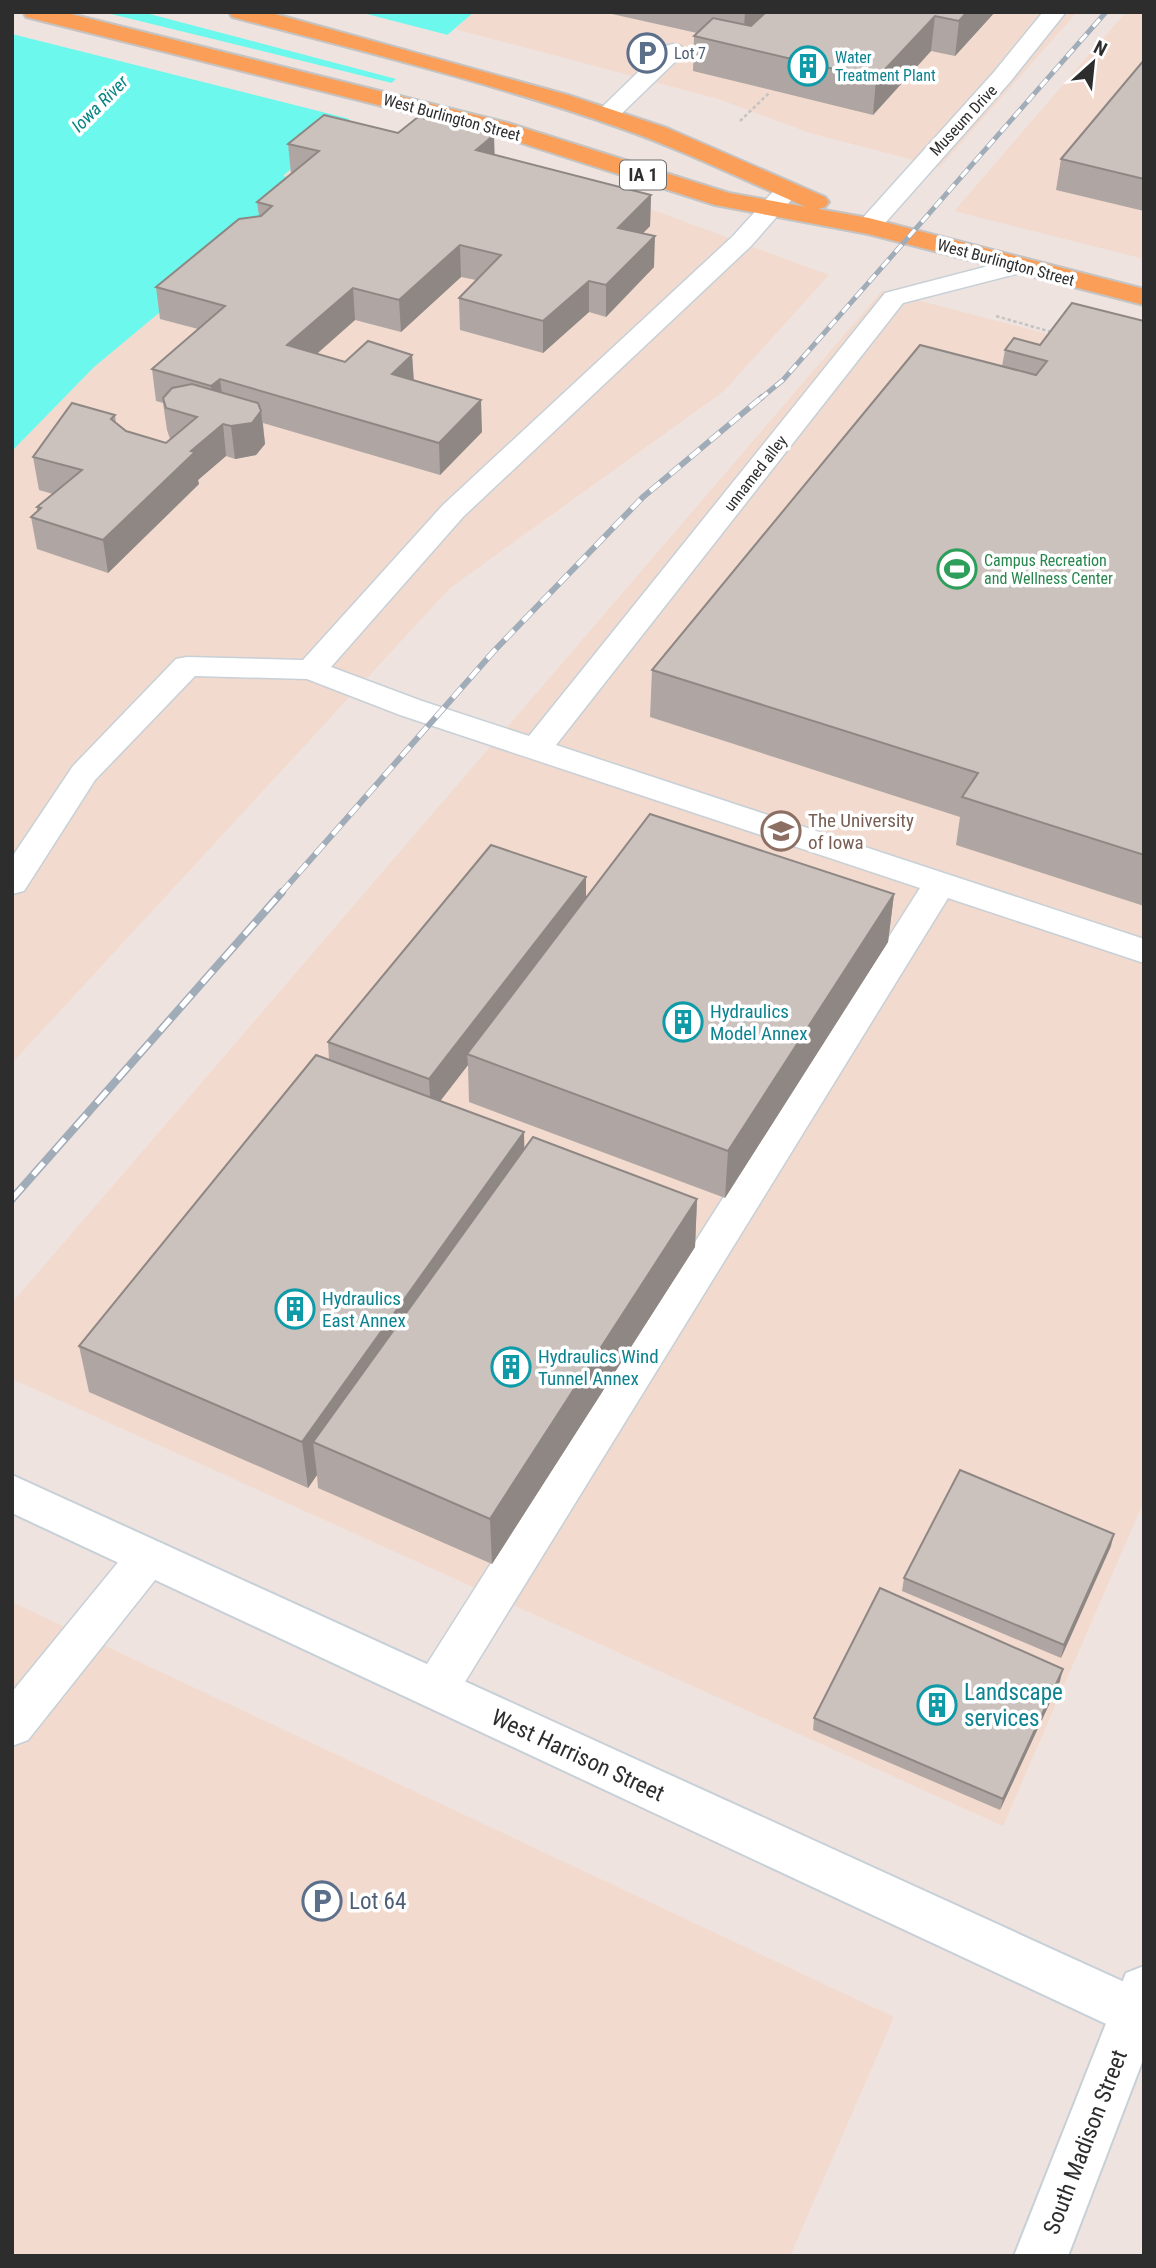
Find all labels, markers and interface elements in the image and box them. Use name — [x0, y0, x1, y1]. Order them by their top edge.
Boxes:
north arrow — [1058, 28, 1128, 98]
parking icon: Lot 7 — [626, 32, 668, 74]
text: N — [1090, 35, 1111, 61]
place label: Lot 7 — [674, 44, 706, 63]
building icon: Water Treatment Plant — [787, 45, 829, 87]
place label: Water Treatment Plant — [835, 48, 936, 85]
water label: Iowa River — [67, 71, 133, 136]
street label: Museum Drive — [926, 81, 1001, 160]
street label: West Burlington Street — [381, 90, 523, 145]
road number: IA 1 — [620, 160, 666, 190]
street label: West Burlington Street — [935, 235, 1077, 290]
street label: unnamed alley — [720, 431, 791, 515]
sports icon: Campus Recreation and Wellness Center — [936, 548, 978, 590]
place label: Campus Recreation and Wellness Center — [984, 551, 1113, 588]
place label: The University of Iowa — [808, 809, 914, 854]
school or university icon: The University of Iowa — [760, 810, 802, 852]
place label: Hydraulics Model Annex — [710, 1000, 808, 1045]
building icon: Hydraulics Model Annex — [662, 1001, 704, 1043]
place label: Hydraulics East Annex — [322, 1287, 406, 1332]
building icon: Hydraulics East Annex — [274, 1288, 316, 1330]
place label: Hydraulics Wind Tunnel Annex — [538, 1345, 659, 1390]
building icon: Hydraulics Wind Tunnel Annex — [490, 1346, 532, 1388]
place label: Landscape services — [964, 1679, 1063, 1732]
building icon: Landscape services — [916, 1684, 958, 1726]
street label: West Harrison Street — [487, 1704, 668, 1807]
parking icon: Lot 64 — [301, 1880, 343, 1922]
place label: Lot 64 — [349, 1888, 406, 1915]
street label: South Madison Street — [1038, 2046, 1133, 2238]

